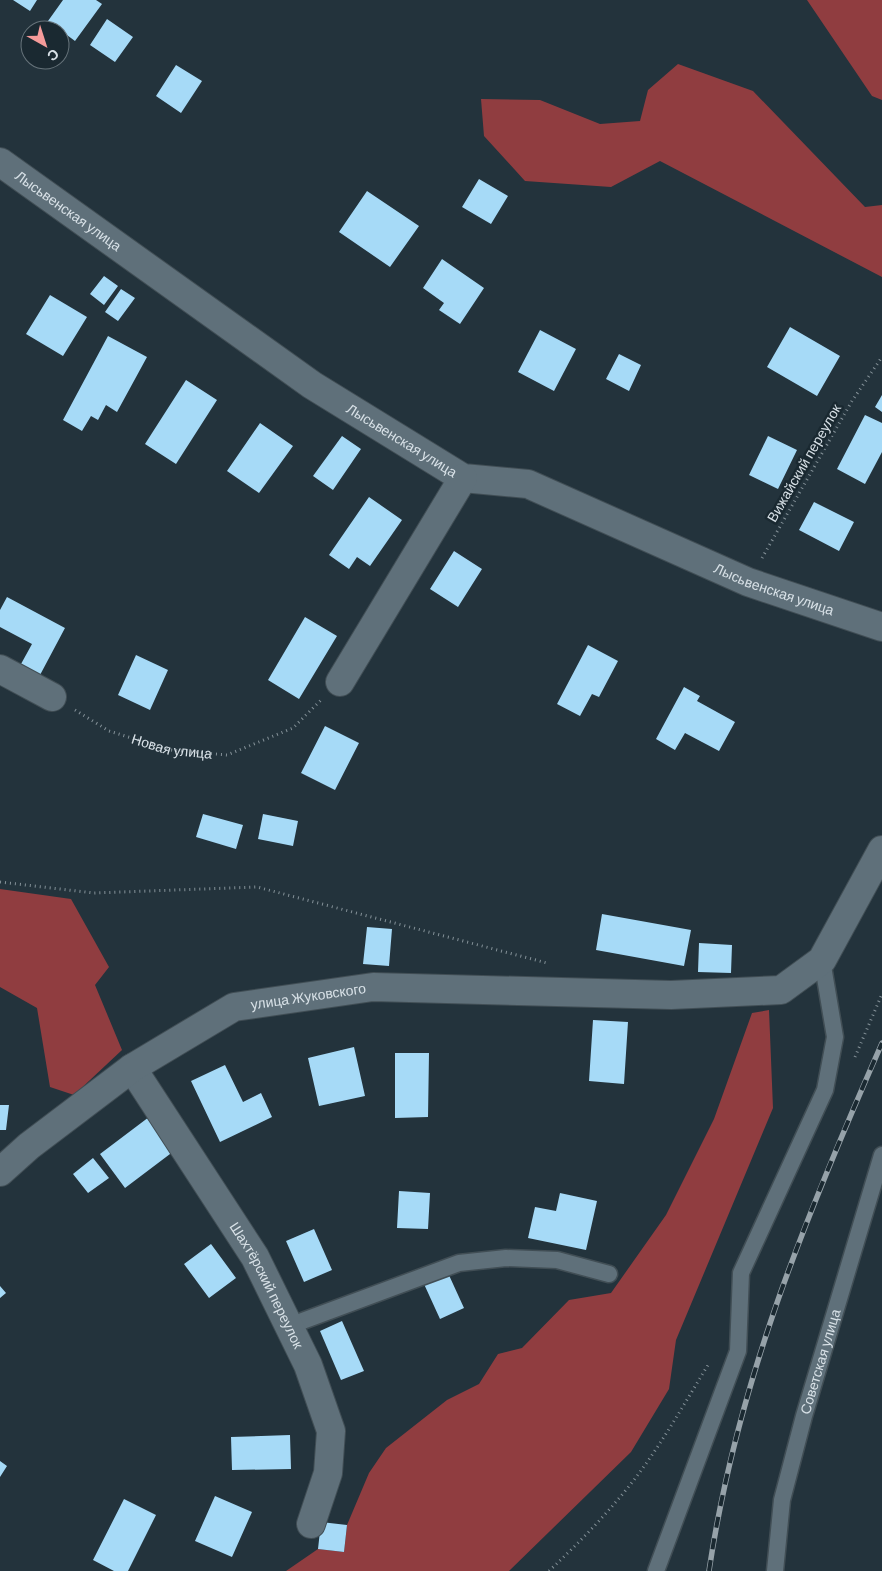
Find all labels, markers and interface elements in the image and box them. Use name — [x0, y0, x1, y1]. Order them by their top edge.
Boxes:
north arrow — [20, 20, 70, 70]
text: С — [44, 46, 63, 65]
street label: Лысьвенская улица — [12, 167, 125, 254]
street label: Лысьвенская улица — [344, 399, 461, 480]
street label: Вижайский переулок — [763, 400, 845, 525]
street label: Лысьвенская улица — [712, 559, 837, 618]
street label: Новая улица — [130, 730, 213, 762]
street label: улица Жуковского — [249, 979, 367, 1013]
street label: Шахтёрский переулок — [227, 1219, 308, 1352]
street label: Советская улица — [796, 1307, 844, 1416]

